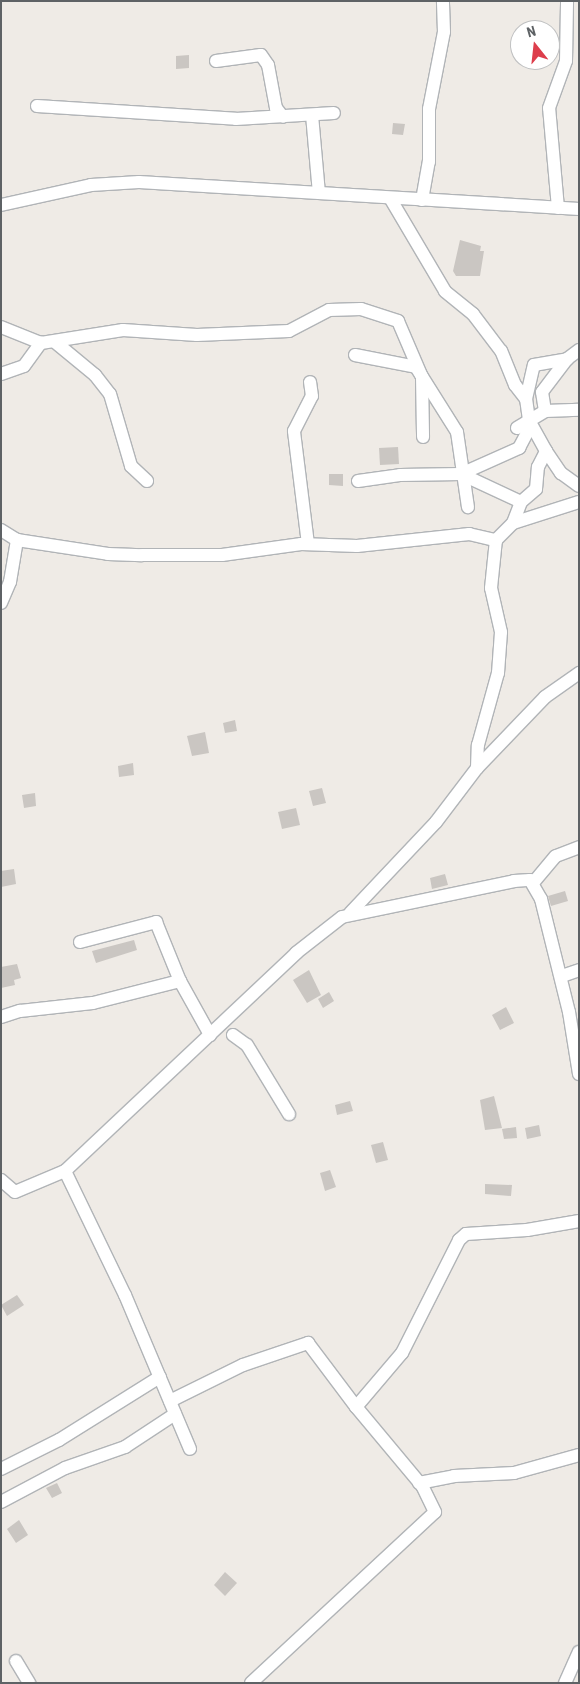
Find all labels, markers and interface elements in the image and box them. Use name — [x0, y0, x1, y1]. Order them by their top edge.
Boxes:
north arrow — [510, 20, 560, 70]
text: N — [525, 23, 537, 40]

